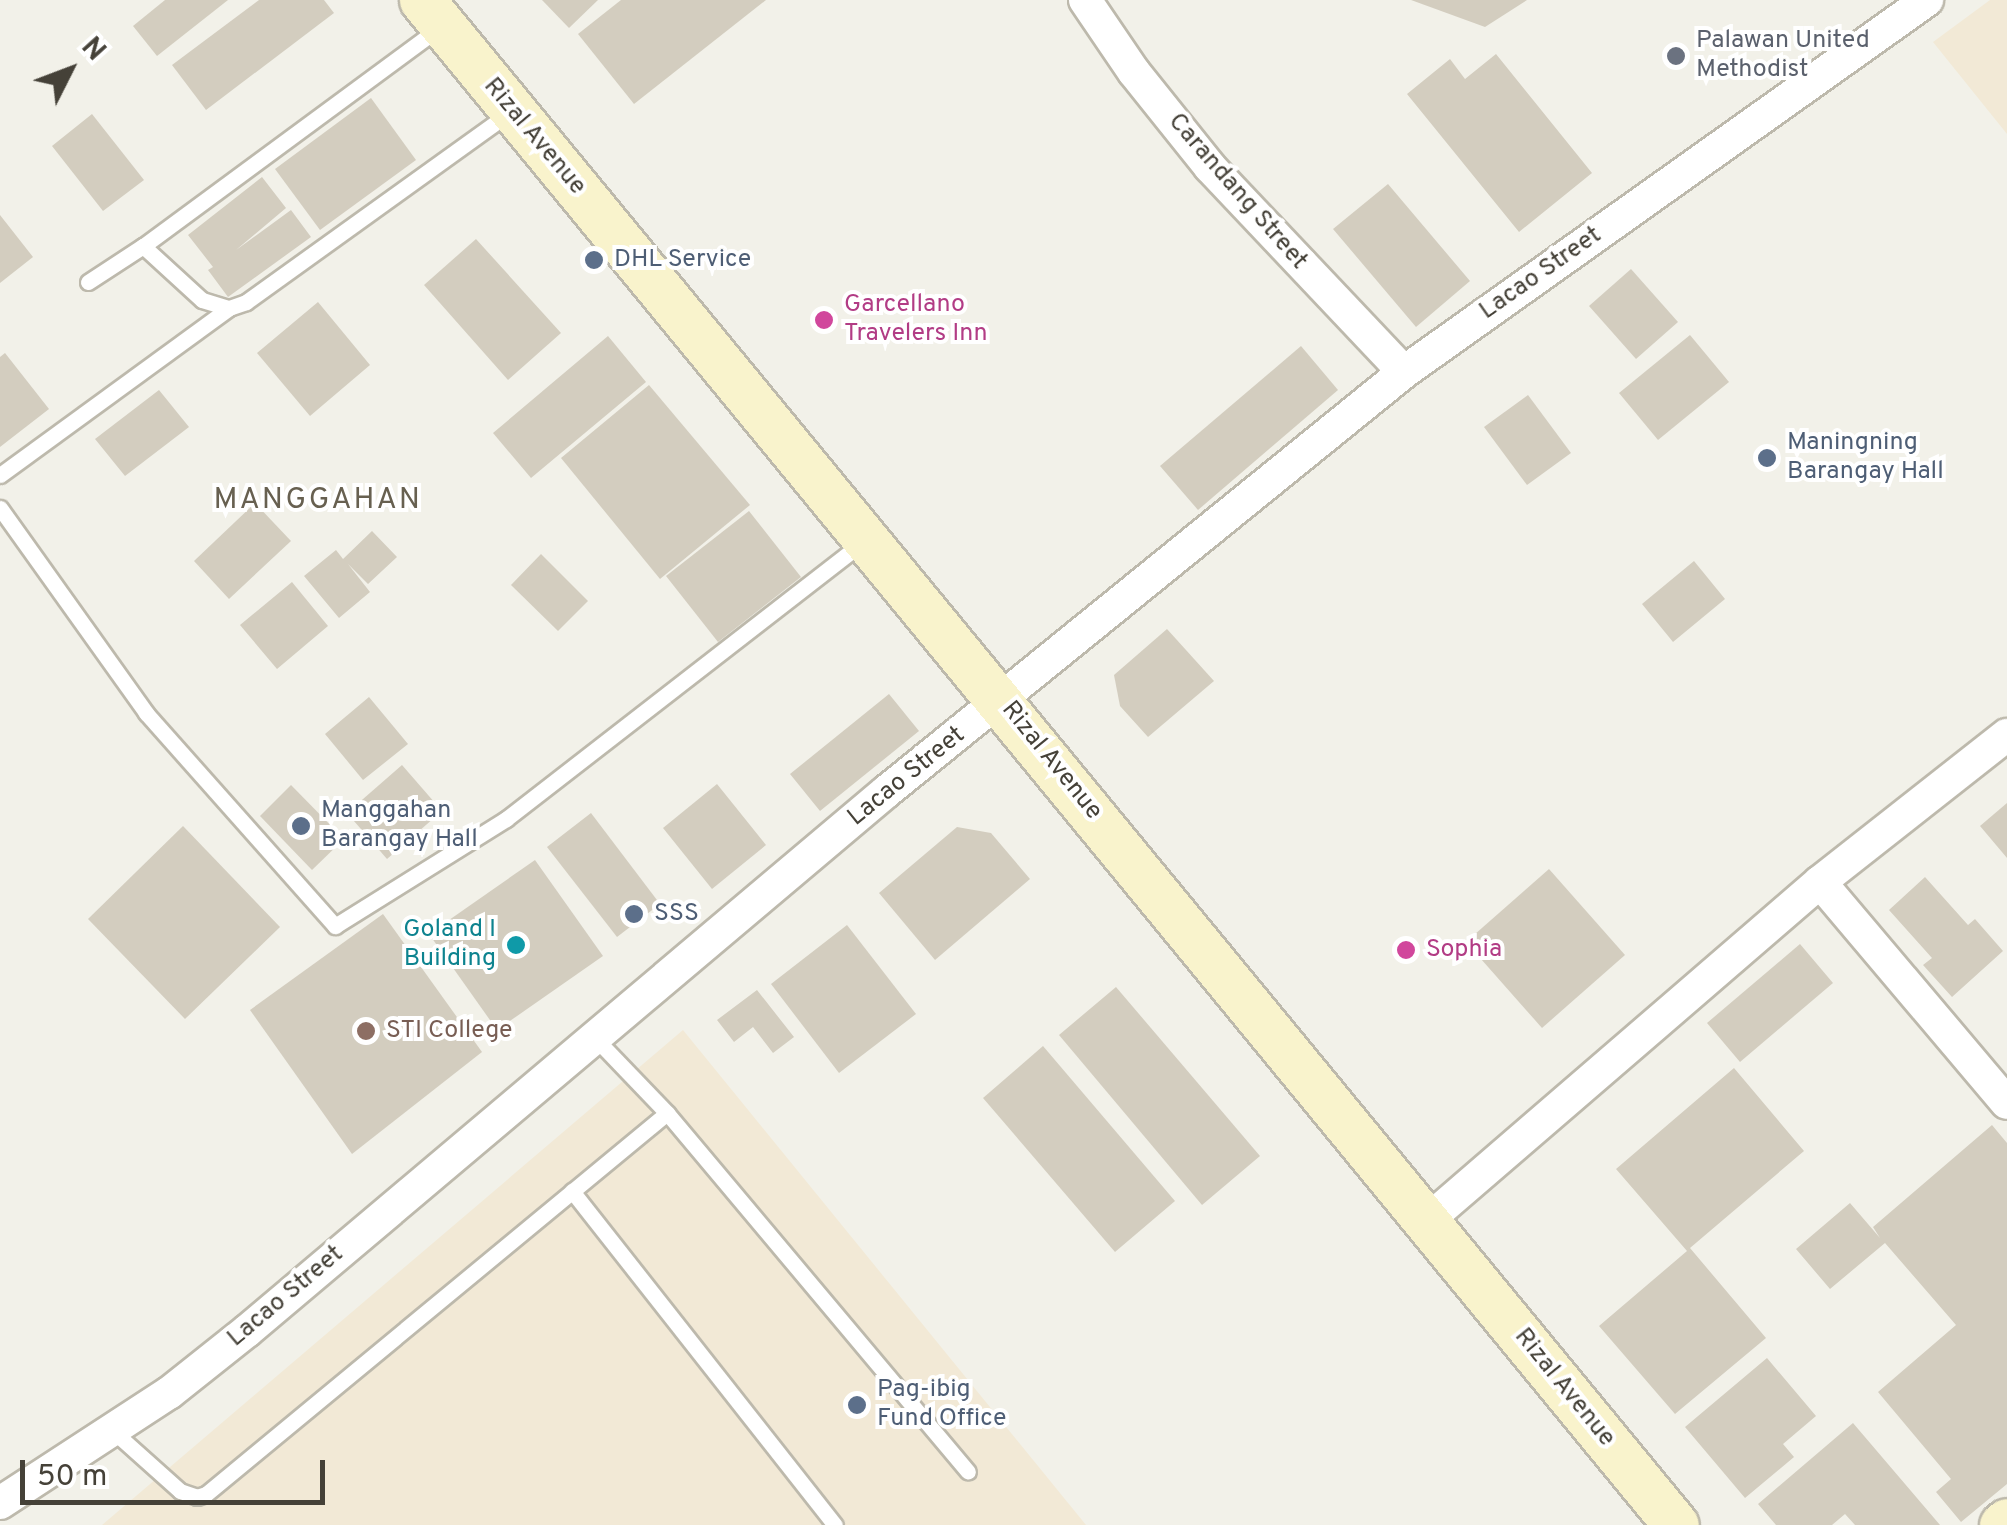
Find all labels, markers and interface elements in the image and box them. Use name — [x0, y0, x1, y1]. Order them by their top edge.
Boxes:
north arrow — [20, 20, 120, 120]
place label: Palawan United Methodist — [1696, 27, 1870, 86]
text: N — [72, 30, 112, 69]
marker: Palawan United Methodist — [1665, 45, 1687, 67]
street label: Rizal Avenue — [476, 72, 592, 202]
street label: Carandang Street — [1161, 108, 1313, 276]
street label: Lacao Street — [1474, 221, 1608, 327]
place label: DHL Service — [614, 245, 752, 275]
marker: DHL Service — [583, 249, 605, 271]
place label: Garcellano Travelers Inn — [844, 291, 988, 350]
marker: Garcellano Travelers Inn — [813, 309, 835, 331]
place label: Maningning Barangay Hall — [1787, 429, 1944, 488]
marker: Maningning Barangay Hall — [1756, 447, 1778, 469]
district label: MANGGAHAN — [214, 483, 422, 519]
street label: Rizal Avenue — [994, 695, 1108, 827]
street label: Lacao Street — [842, 721, 972, 833]
place label: Manggahan Barangay Hall — [321, 797, 478, 856]
marker: Manggahan Barangay Hall — [290, 815, 312, 837]
place label: SSS — [654, 899, 699, 929]
marker: SSS — [623, 903, 645, 925]
place label: Goland I Building — [403, 916, 496, 975]
marker: Goland I Building — [505, 934, 527, 956]
place label: Sophia — [1426, 935, 1502, 965]
marker: Sophia — [1395, 939, 1417, 961]
place label: STI College — [386, 1016, 513, 1046]
marker: STI College — [355, 1020, 377, 1042]
street label: Lacao Street — [222, 1240, 350, 1354]
street label: Rizal Avenue — [1507, 1322, 1621, 1454]
place label: Pag-ibig Fund Office — [877, 1376, 1006, 1435]
marker: Pag-ibig Fund Office — [846, 1394, 868, 1416]
scale bar — [25, 1440, 330, 1502]
text: 50 m — [37, 1459, 107, 1496]

